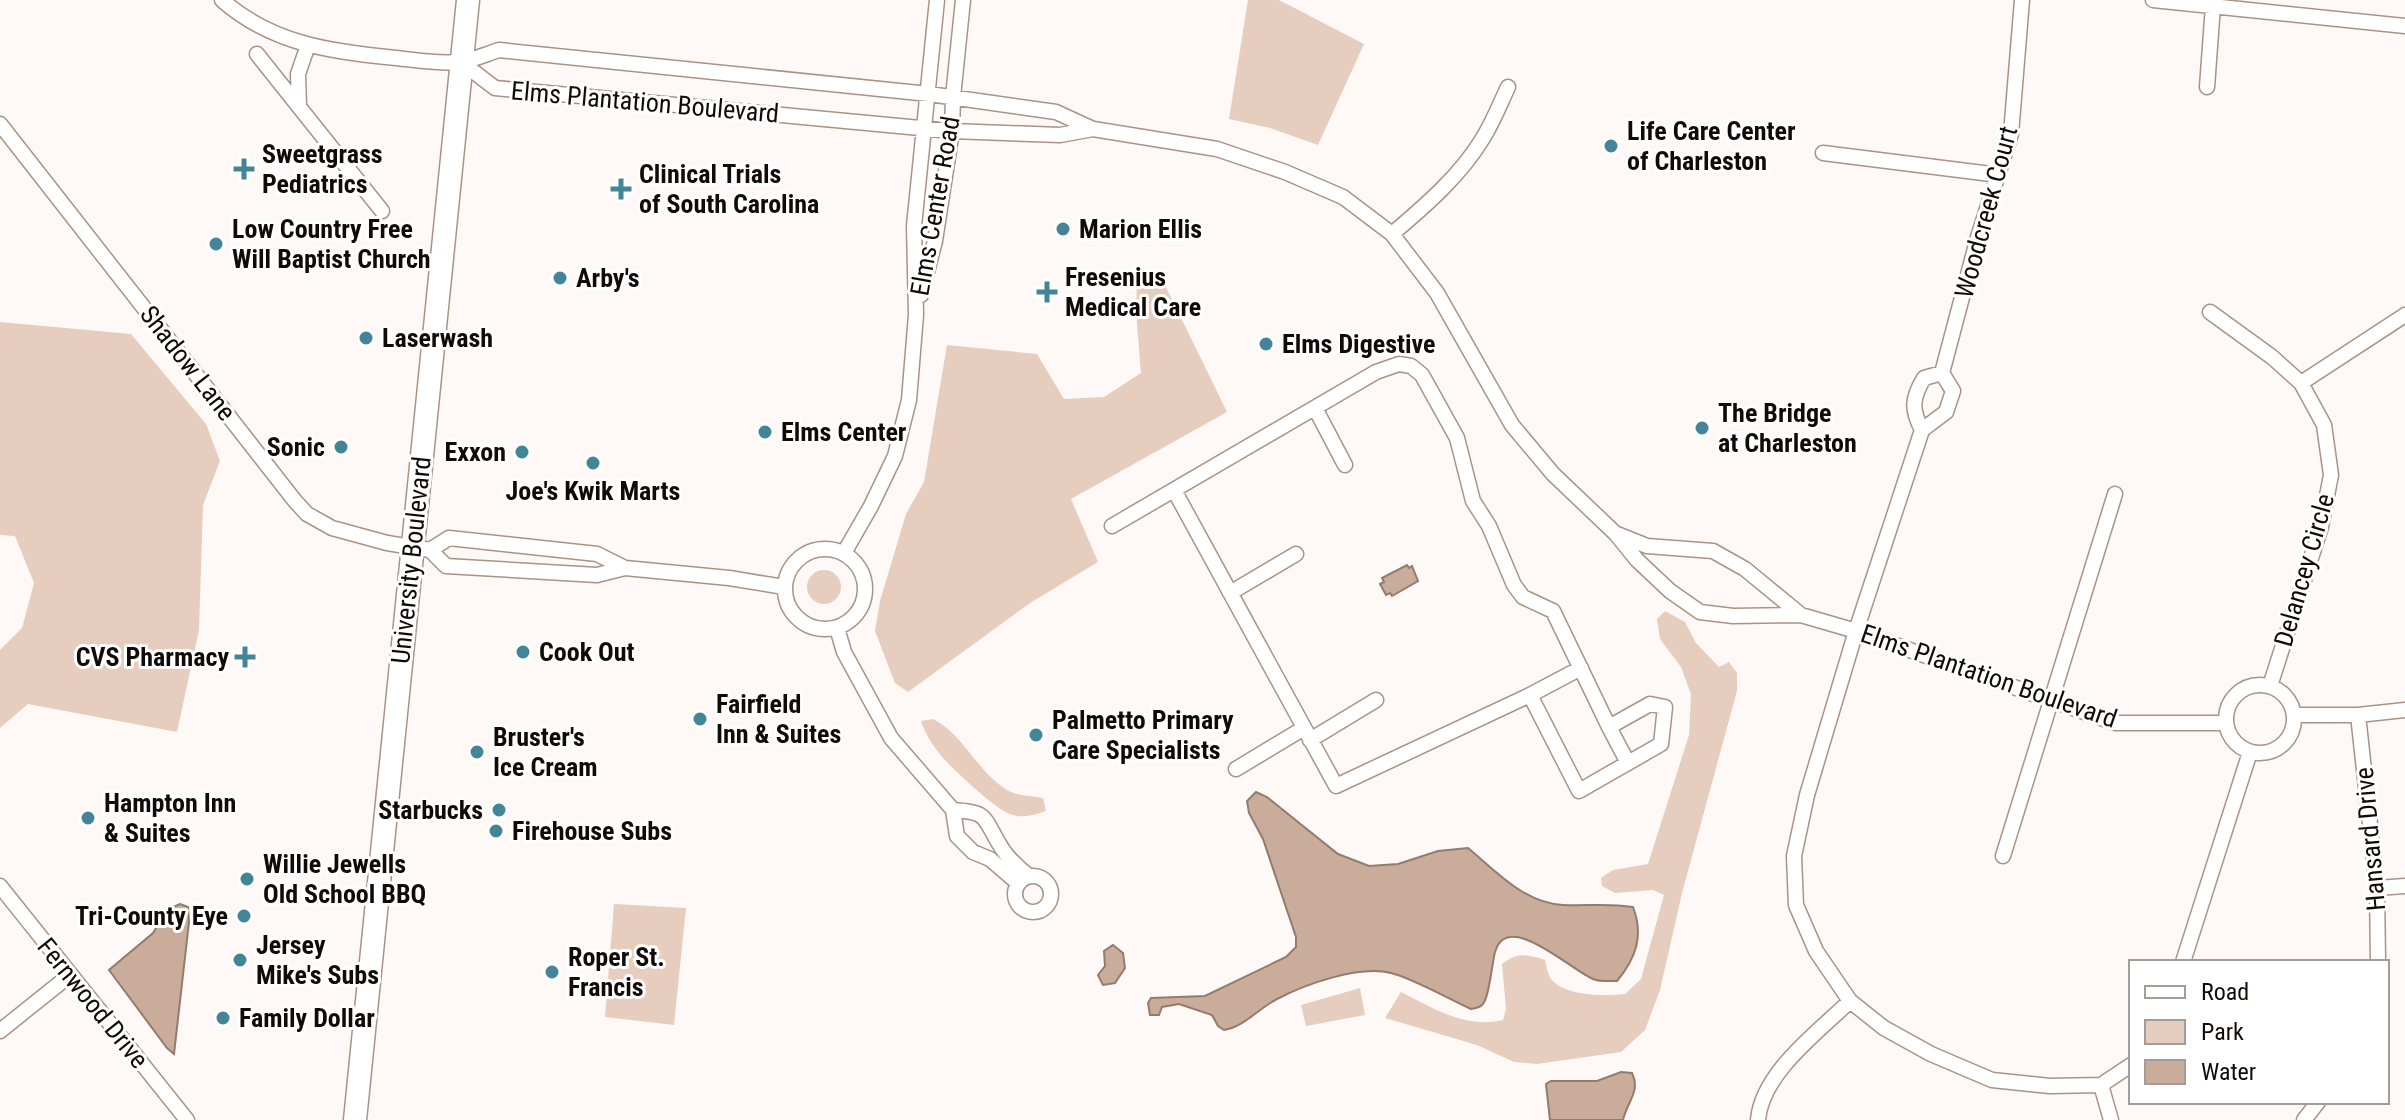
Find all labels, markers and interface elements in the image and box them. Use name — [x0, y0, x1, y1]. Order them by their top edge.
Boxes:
street label: Elms Plantation Boulevard — [510, 75, 780, 129]
street label: Elms Center Road — [904, 114, 966, 298]
place label: Life Care Center of Charleston — [1627, 116, 1796, 176]
street label: Woodcreek Court — [1949, 123, 2023, 301]
marker: Life Care Center of Charleston — [1602, 137, 1620, 155]
place label: Sweetgrass Pediatrics — [262, 139, 383, 199]
marker: Sweetgrass Pediatrics — [233, 158, 255, 180]
place label: Clinical Trials of South Carolina — [639, 159, 819, 219]
marker: Clinical Trials of South Carolina — [610, 178, 632, 200]
place label: Low Country Free Will Baptist Church — [232, 214, 431, 274]
place label: Marion Ellis — [1079, 214, 1202, 244]
marker: Marion Ellis — [1054, 220, 1072, 238]
marker: Low Country Free Will Baptist Church — [207, 235, 225, 253]
place label: Fresenius Medical Care — [1065, 262, 1201, 322]
place label: Arby's — [576, 263, 639, 293]
marker: Arby's — [551, 269, 569, 287]
marker: Fresenius Medical Care — [1036, 281, 1058, 303]
street label: Shadow Lane — [134, 300, 242, 426]
place label: Laserwash — [382, 323, 493, 353]
marker: Laserwash — [357, 329, 375, 347]
place label: Elms Digestive — [1282, 329, 1435, 359]
marker: Elms Digestive — [1257, 335, 1275, 353]
place label: The Bridge at Charleston — [1718, 398, 1857, 458]
place label: Elms Center — [781, 417, 907, 447]
marker: The Bridge at Charleston — [1693, 419, 1711, 437]
marker: Elms Center — [756, 423, 774, 441]
place label: Sonic — [267, 432, 325, 462]
place label: Exxon — [444, 437, 506, 467]
marker: Sonic — [332, 438, 350, 456]
marker: Exxon — [513, 443, 531, 461]
marker: Joe's Kwik Marts — [584, 454, 602, 472]
street label: University Boulevard — [385, 455, 437, 665]
place label: Joe's Kwik Marts — [506, 476, 680, 506]
street label: Delancey Circle — [2268, 490, 2340, 650]
street label: Elms Plantation Boulevard — [1857, 618, 2121, 734]
place label: Cook Out — [539, 637, 635, 667]
place label: CVS Pharmacy — [76, 642, 229, 672]
marker: Cook Out — [514, 643, 532, 661]
marker: CVS Pharmacy — [236, 648, 254, 666]
place label: Fairfield Inn & Suites — [716, 689, 841, 749]
place label: Palmetto Primary Care Specialists — [1052, 705, 1234, 765]
marker: Fairfield Inn & Suites — [691, 710, 709, 728]
place label: Bruster's Ice Cream — [493, 722, 598, 782]
marker: Palmetto Primary Care Specialists — [1027, 726, 1045, 744]
marker: Bruster's Ice Cream — [468, 743, 486, 761]
street label: Hansard Drive — [2349, 766, 2391, 912]
place label: Hampton Inn & Suites — [104, 788, 236, 848]
place label: Starbucks — [378, 795, 483, 825]
marker: Starbucks — [490, 801, 508, 819]
marker: Hampton Inn & Suites — [79, 809, 97, 827]
place label: Firehouse Subs — [512, 816, 672, 846]
marker: Firehouse Subs — [487, 822, 505, 840]
place label: Willie Jewells Old School BBQ — [263, 849, 426, 909]
marker: Willie Jewells Old School BBQ — [238, 870, 256, 888]
place label: Tri-County Eye — [75, 901, 228, 931]
marker: Tri-County Eye — [235, 907, 253, 925]
place label: Jersey Mike's Subs — [256, 930, 379, 990]
street label: Fernwood Drive — [31, 932, 155, 1074]
place label: Roper St. Francis — [568, 942, 665, 1002]
marker: Jersey Mike's Subs — [231, 951, 249, 969]
legend — [2129, 960, 2389, 1104]
marker: Roper St. Francis — [543, 963, 561, 981]
text: Road — [2201, 978, 2249, 1006]
place label: Family Dollar — [239, 1003, 375, 1033]
marker: Family Dollar — [214, 1009, 232, 1027]
text: Park — [2201, 1018, 2244, 1046]
text: Water — [2201, 1058, 2256, 1086]

